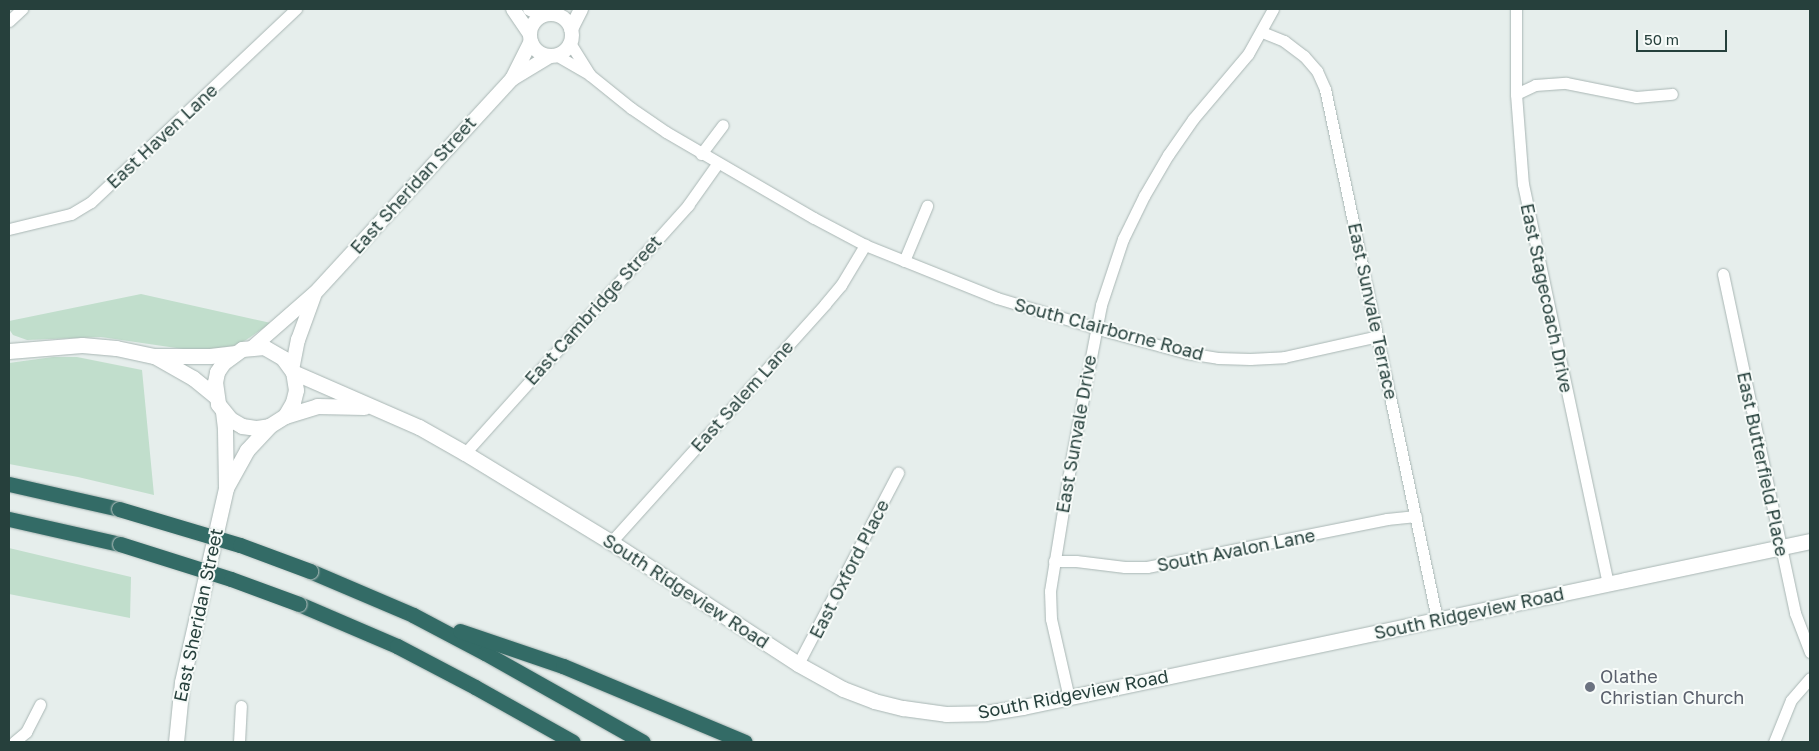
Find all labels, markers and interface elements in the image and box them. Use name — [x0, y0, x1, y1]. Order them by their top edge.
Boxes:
scale bar — [1639, 20, 1730, 52]
text: 50 m — [1644, 30, 1679, 48]
street label: East Haven Lane — [102, 79, 222, 193]
street label: East Sheridan Street — [346, 112, 480, 258]
street label: East Stagecoach Drive — [1516, 201, 1578, 395]
street label: East Sunvale Terrace — [1344, 221, 1402, 401]
street label: East Cambridge Street — [520, 231, 666, 389]
street label: South Clairborne Road — [1012, 293, 1206, 365]
street label: East Salem Lane — [686, 336, 798, 456]
street label: East Sunvale Drive — [1051, 353, 1101, 515]
street label: East Butterfield Place — [1733, 370, 1793, 558]
street label: East Oxford Place — [805, 496, 893, 642]
street label: South Avalon Lane — [1155, 524, 1317, 576]
street label: East Sheridan Street — [169, 526, 227, 704]
street label: South Ridgeview Road — [599, 529, 773, 653]
street label: South Ridgeview Road — [1372, 582, 1566, 644]
street label: South Ridgeview Road — [976, 665, 1170, 723]
place label: Olathe Christian Church — [1600, 666, 1744, 709]
marker: Olathe Christian Church — [1584, 681, 1596, 693]

